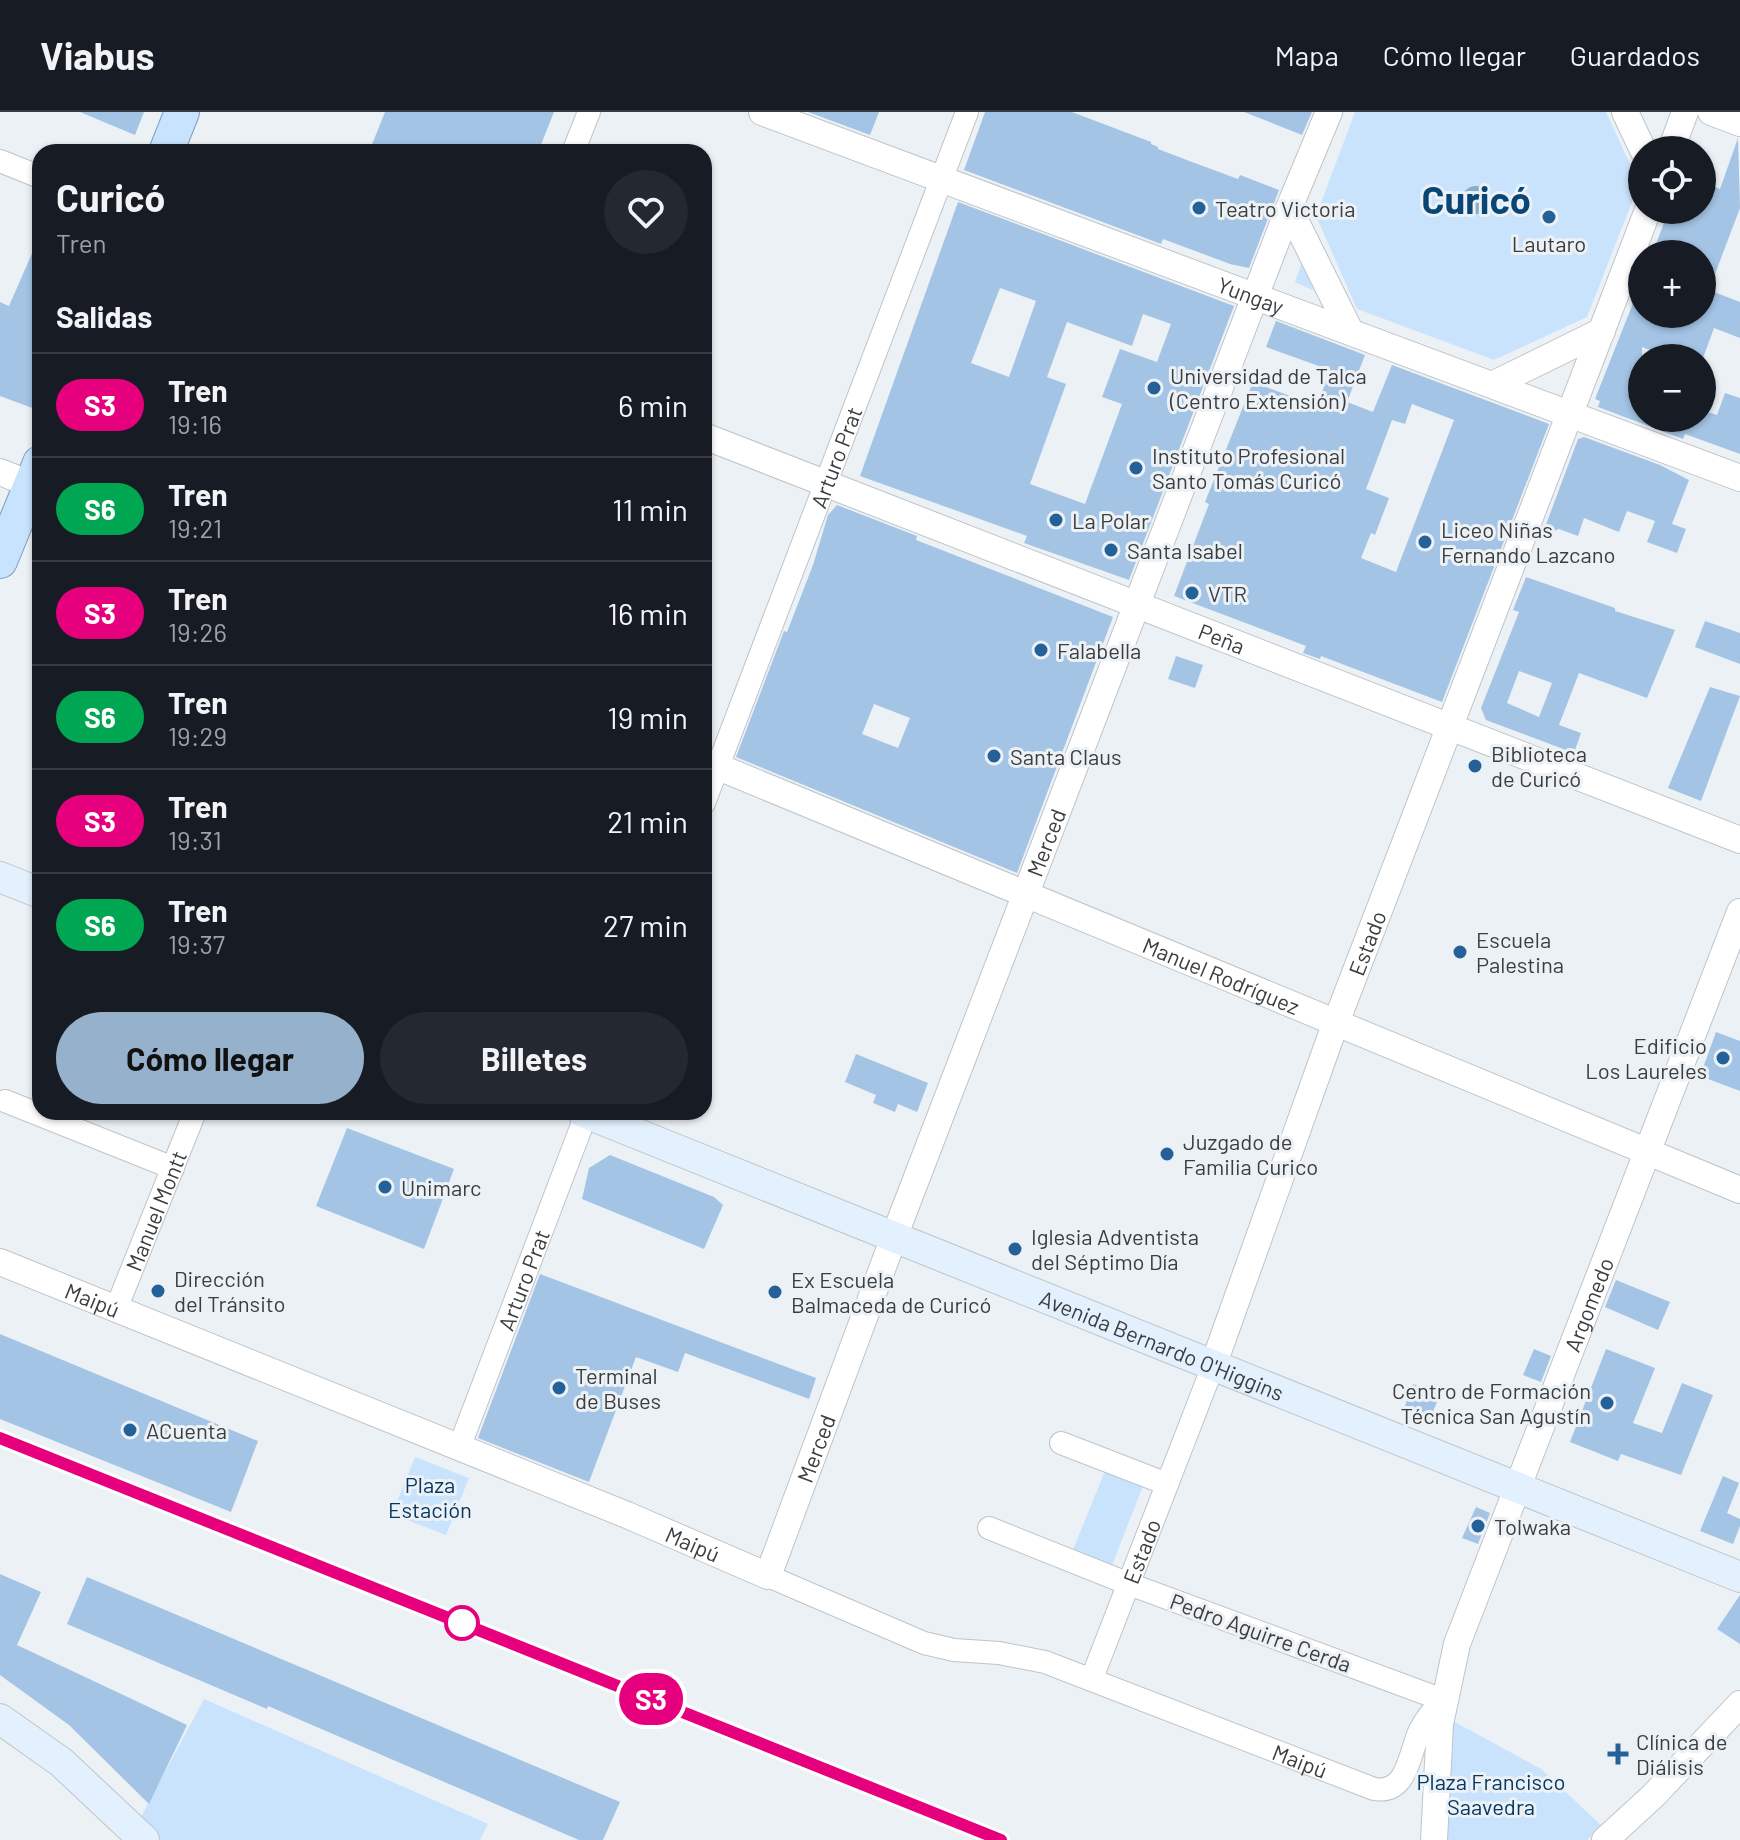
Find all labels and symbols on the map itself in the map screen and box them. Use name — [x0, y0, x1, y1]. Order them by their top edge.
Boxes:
district label: Curicó — [1421, 176, 1531, 222]
place label: Teatro Victoria — [1215, 195, 1356, 221]
marker: Teatro Victoria — [1190, 199, 1208, 217]
marker: Lautaro — [1540, 208, 1558, 226]
place label: Lautaro — [1512, 230, 1586, 256]
street label: Yungay — [1214, 271, 1288, 319]
place label: Universidad de Talca (Centro Extensión) — [1169, 362, 1367, 413]
marker: Universidad de Talca (Centro Extensión) — [1145, 379, 1163, 397]
street label: Arturo Prat — [805, 403, 867, 511]
place label: Instituto Profesional Santo Tomás Curicó — [1152, 442, 1345, 493]
marker: Instituto Profesional Santo Tomás Curicó — [1127, 459, 1145, 477]
place label: La Polar — [1072, 507, 1149, 533]
marker: La Polar — [1047, 511, 1065, 529]
place label: Liceo Niñas Fernando Lazcano — [1441, 516, 1615, 567]
marker: Liceo Niñas Fernando Lazcano — [1416, 533, 1434, 551]
place label: Santa Isabel — [1127, 537, 1243, 563]
marker: Santa Isabel — [1102, 541, 1120, 559]
place label: VTR — [1208, 580, 1247, 606]
marker: VTR — [1183, 584, 1201, 602]
street label: Peña — [1195, 617, 1249, 659]
place label: Falabella — [1057, 637, 1141, 663]
marker: Falabella — [1032, 641, 1050, 659]
place label: Biblioteca de Curicó — [1491, 740, 1587, 791]
place label: Santa Claus — [1010, 743, 1122, 769]
marker: Santa Claus — [985, 747, 1003, 765]
marker: Biblioteca de Curicó — [1466, 757, 1484, 775]
street label: Merced — [1021, 805, 1070, 880]
street label: Estado — [1342, 907, 1391, 979]
place label: Escuela Palestina — [1476, 926, 1564, 977]
street label: Manuel Rodríguez — [1139, 931, 1304, 1019]
marker: Escuela Palestina — [1451, 943, 1469, 961]
place label: Edificio Los Laureles — [1585, 1032, 1707, 1083]
marker: Edificio Los Laureles — [1714, 1049, 1732, 1067]
place label: Juzgado de Familia Curico — [1183, 1128, 1318, 1179]
marker: Juzgado de Familia Curico — [1158, 1145, 1176, 1163]
street label: Manuel Montt — [120, 1147, 191, 1275]
place label: Unimarc — [401, 1174, 482, 1200]
marker: Unimarc — [376, 1178, 394, 1196]
place label: Iglesia Adventista del Séptimo Día — [1031, 1223, 1199, 1274]
street label: Arturo Prat — [492, 1226, 554, 1334]
marker: Iglesia Adventista del Séptimo Día — [1006, 1240, 1024, 1258]
street label: Argomedo — [1558, 1254, 1618, 1355]
place label: Dirección del Tránsito — [174, 1265, 285, 1316]
place label: Ex Escuela Balmaceda de Curicó — [791, 1266, 991, 1317]
street label: Maipú — [62, 1277, 124, 1322]
marker: Dirección del Tránsito — [149, 1282, 167, 1300]
marker: Ex Escuela Balmaceda de Curicó — [766, 1283, 784, 1301]
street label: Avenida Bernardo O'Higgins — [1036, 1284, 1288, 1405]
place label: Terminal de Buses — [575, 1362, 661, 1413]
place label: Centro de Formación Técnica San Agustín — [1392, 1377, 1591, 1428]
marker: Terminal de Buses — [550, 1379, 568, 1397]
marker: Centro de Formación Técnica San Agustín — [1598, 1394, 1616, 1412]
street label: Merced — [791, 1411, 840, 1486]
place label: ACuenta — [146, 1417, 227, 1443]
marker: ACuenta — [121, 1421, 139, 1439]
park label: Plaza Estación — [388, 1471, 472, 1522]
place label: Tolwaka — [1494, 1513, 1571, 1539]
street label: Estado — [1117, 1515, 1165, 1587]
marker: Tolwaka — [1469, 1517, 1487, 1535]
street label: Maipú — [662, 1520, 724, 1567]
street label: Pedro Aguirre Cerda — [1167, 1587, 1355, 1677]
unlabelled marker — [445, 1606, 479, 1640]
line badge: S3 — [615, 1673, 687, 1725]
place label: Clínica de Diálisis — [1636, 1728, 1727, 1779]
street label: Maipú — [1269, 1738, 1331, 1783]
marker: Clínica de Diálisis — [1607, 1743, 1629, 1765]
park label: Plaza Francisco Saavedra — [1417, 1768, 1565, 1819]

